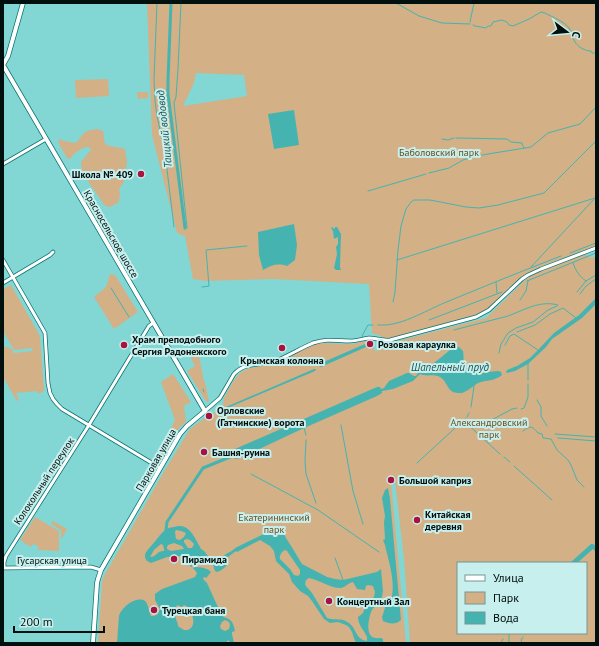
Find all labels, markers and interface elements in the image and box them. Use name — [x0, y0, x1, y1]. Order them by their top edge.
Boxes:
north arrow — [547, 12, 587, 52]
text: С — [569, 30, 584, 40]
water label: Таицкий водовод — [153, 89, 175, 169]
park label: Баболовский парк — [399, 146, 479, 159]
place label: Школа № 409 — [72, 168, 133, 181]
marker: Школа № 409 — [136, 169, 146, 179]
street label: Красносельское шоссе — [81, 188, 141, 280]
place label: Храм преподобного Сергия Радонежского — [132, 333, 227, 358]
place label: Розовая караулка — [378, 338, 456, 351]
marker: Розовая караулка — [365, 339, 375, 349]
marker: Храм преподобного Сергия Радонежского — [119, 340, 129, 350]
marker: Крымская колонна — [277, 343, 287, 353]
place label: Крымская колонна — [240, 354, 324, 367]
water label: Шапельный пруд — [411, 360, 490, 374]
place label: Орловские (Гатчинские) ворота — [217, 404, 305, 429]
marker: Орловские (Гатчинские) ворота — [204, 411, 214, 421]
park label: Александровский парк — [451, 416, 527, 441]
street label: Парковая улица — [133, 426, 179, 493]
street label: Колокольный переулок — [11, 435, 77, 527]
place label: Башня-руина — [212, 446, 270, 459]
marker: Башня-руина — [199, 447, 209, 457]
place label: Большой каприз — [399, 474, 471, 487]
marker: Большой каприз — [386, 475, 396, 485]
place label: Китайская деревня — [424, 508, 470, 533]
park label: Екатерининский парк — [238, 511, 310, 536]
marker: Китайская деревня — [412, 515, 422, 525]
place label: Пирамида — [182, 553, 227, 566]
street label: Гусарская улица — [17, 554, 87, 567]
marker: Пирамида — [169, 554, 179, 564]
legend — [457, 562, 587, 634]
text: Улица — [493, 570, 524, 585]
text: Парк — [493, 590, 519, 605]
place label: Концертный Зал — [337, 595, 410, 608]
marker: Концертный Зал — [324, 596, 334, 606]
place label: Турецкая баня — [162, 604, 225, 617]
marker: Турецкая баня — [149, 605, 159, 615]
scale bar — [14, 608, 104, 634]
text: Вода — [493, 610, 519, 625]
text: 200 m — [20, 614, 53, 629]

